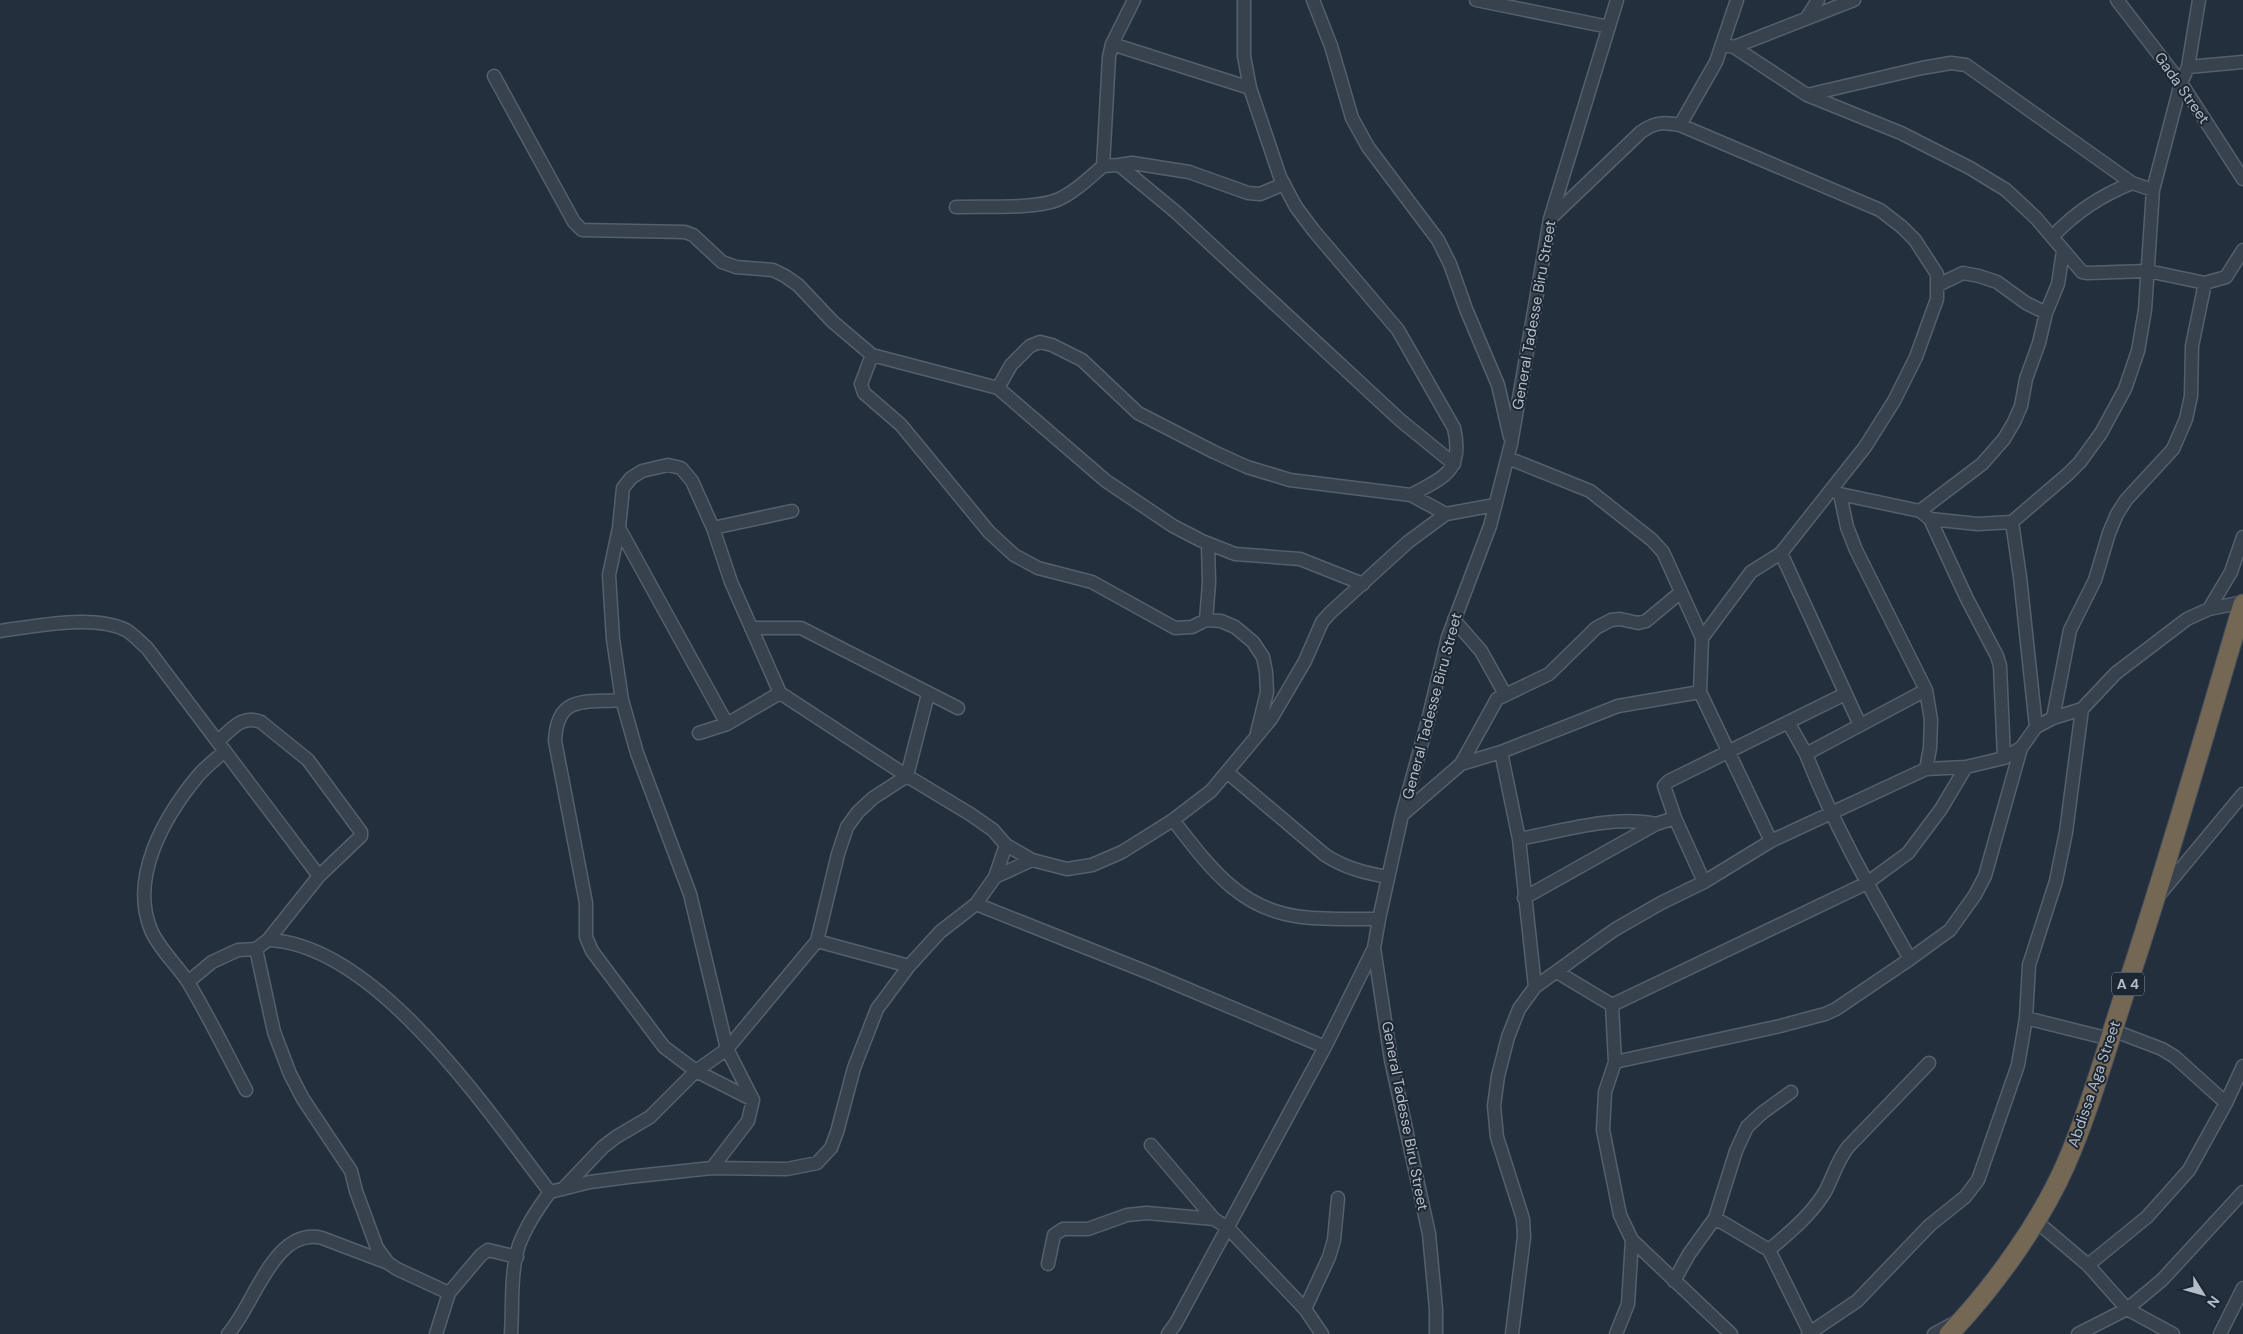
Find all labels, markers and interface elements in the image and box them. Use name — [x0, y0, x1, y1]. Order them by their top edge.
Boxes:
street label: Gada Street — [2150, 48, 2214, 128]
street label: General Tadesse Biru Street — [1507, 218, 1561, 411]
street label: General Tadesse Biru Street — [1397, 610, 1467, 801]
road number: A 4 — [2112, 972, 2144, 996]
street label: Abdissa Aga Street — [2063, 1018, 2125, 1150]
street label: General Tadesse Biru Street — [1377, 1020, 1433, 1212]
north arrow — [2178, 1269, 2228, 1319]
text: N — [2203, 1292, 2224, 1311]

